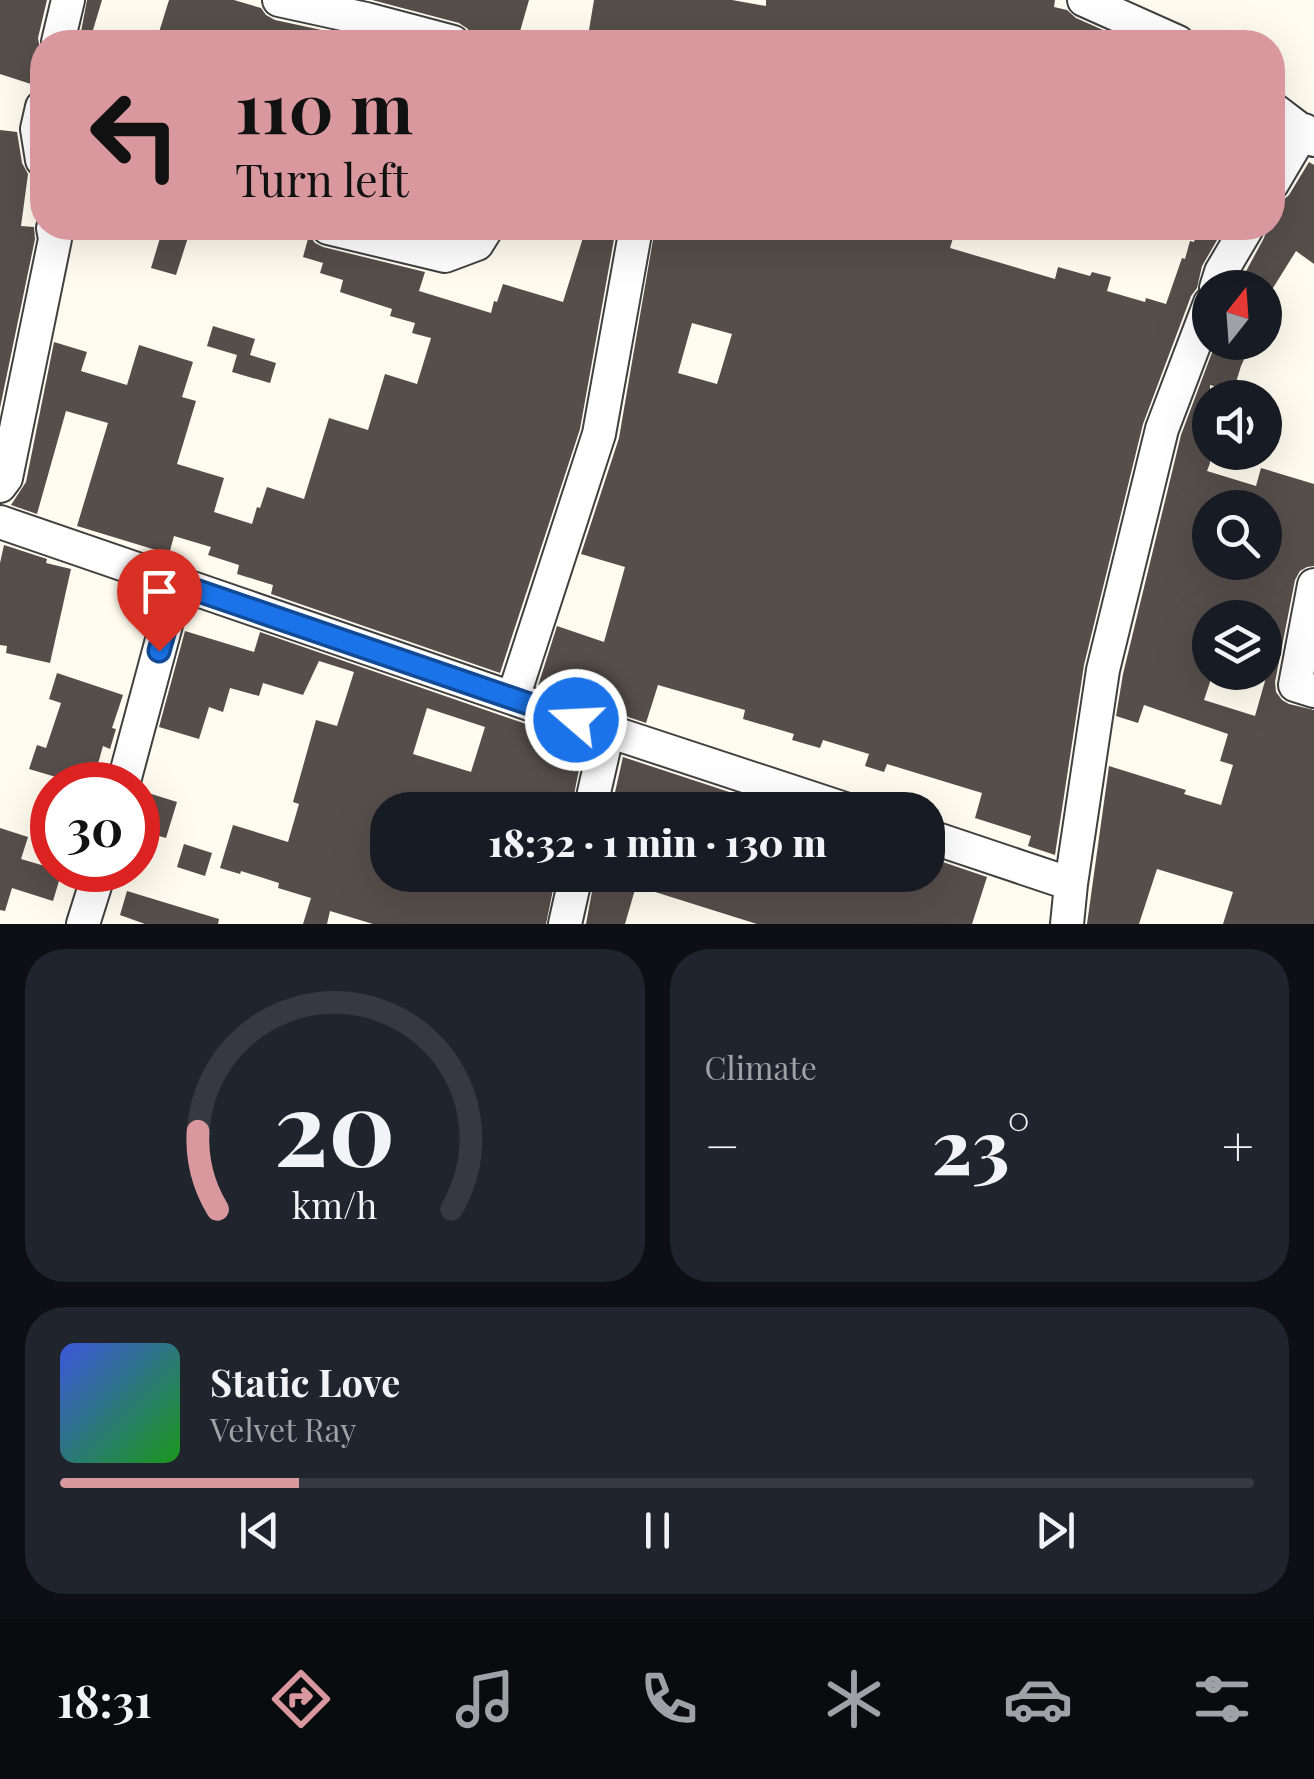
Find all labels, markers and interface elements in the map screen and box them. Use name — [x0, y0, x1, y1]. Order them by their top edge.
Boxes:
text: 110 m — [235, 58, 413, 152]
icon: left — [70, 70, 200, 200]
text: Turn left — [235, 148, 409, 208]
north arrow — [1192, 270, 1282, 360]
map controls — [1192, 270, 1282, 690]
button: sound — [1192, 380, 1282, 470]
button: search — [1192, 490, 1282, 580]
pin — [117, 549, 202, 652]
icon: arrive — [132, 564, 187, 619]
button: layers — [1192, 600, 1282, 690]
position arrow — [524, 668, 628, 772]
speed limit sign: 30 — [30, 762, 160, 892]
text: 18:32 · 1 min · 130 m — [488, 816, 827, 867]
text: Climate — [705, 1045, 817, 1088]
text: 20 — [274, 1054, 395, 1193]
text: 23° — [932, 1094, 1030, 1194]
text: − — [705, 1107, 740, 1181]
text: + — [1222, 1107, 1254, 1181]
text: km/h — [292, 1180, 378, 1228]
text: Static Love — [210, 1356, 400, 1407]
text: Velvet Ray — [210, 1407, 357, 1450]
icon: previous — [232, 1503, 287, 1558]
icon: pause — [630, 1503, 685, 1558]
icon: next — [1028, 1503, 1083, 1558]
icon: directions — [266, 1664, 336, 1734]
icon: music — [450, 1664, 520, 1734]
icon: phone — [634, 1664, 704, 1734]
icon: climate — [819, 1664, 889, 1734]
icon: car — [1003, 1664, 1073, 1734]
icon: filters — [1187, 1664, 1257, 1734]
text: 18:31 — [57, 1669, 152, 1729]

